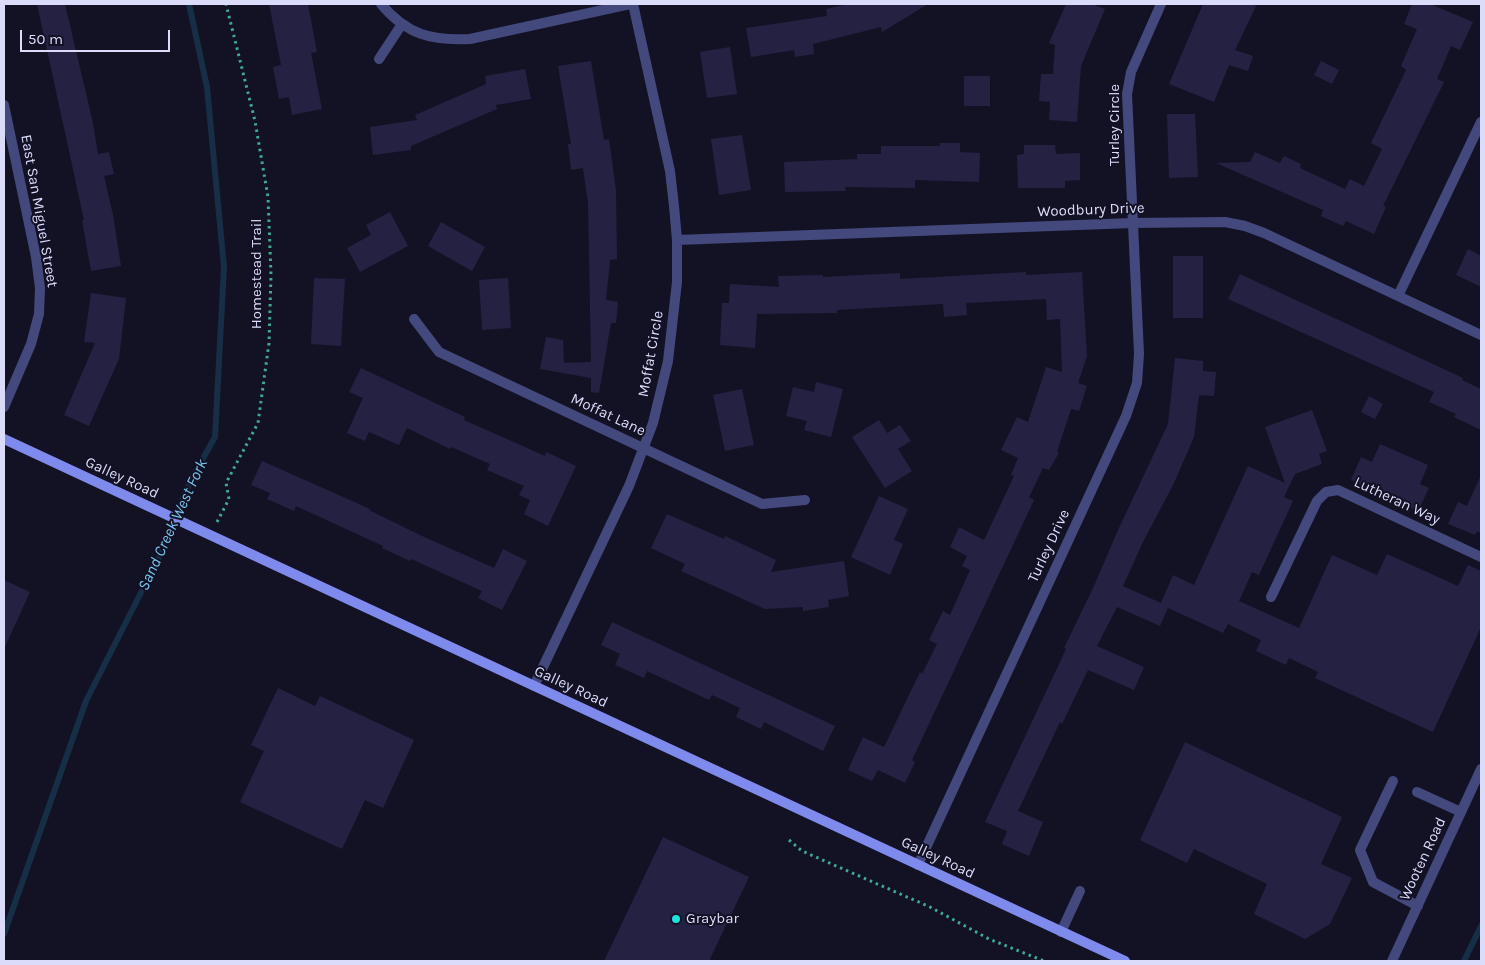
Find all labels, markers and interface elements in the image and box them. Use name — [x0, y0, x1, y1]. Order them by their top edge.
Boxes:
scale bar — [22, 20, 172, 52]
text: 50 m — [28, 30, 63, 48]
street label: Turley Circle — [1106, 84, 1124, 166]
street label: East San Miguel Street — [17, 133, 61, 289]
street label: Woodbury Drive — [1037, 199, 1145, 221]
street label: Homestead Trail — [248, 219, 266, 329]
street label: Moffat Circle — [635, 309, 667, 399]
street label: Moffat Lane — [568, 390, 648, 440]
street label: Galley Road — [82, 453, 162, 503]
water label: Sand Creek West Fork — [134, 456, 212, 594]
street label: Lutheran Way — [1351, 473, 1443, 529]
street label: Turley Drive — [1024, 507, 1074, 585]
street label: Galley Road — [531, 662, 611, 712]
street label: Wooten Road — [1396, 814, 1450, 904]
street label: Galley Road — [898, 833, 978, 883]
place label: Graybar — [686, 910, 739, 928]
marker: Graybar — [670, 913, 682, 925]

